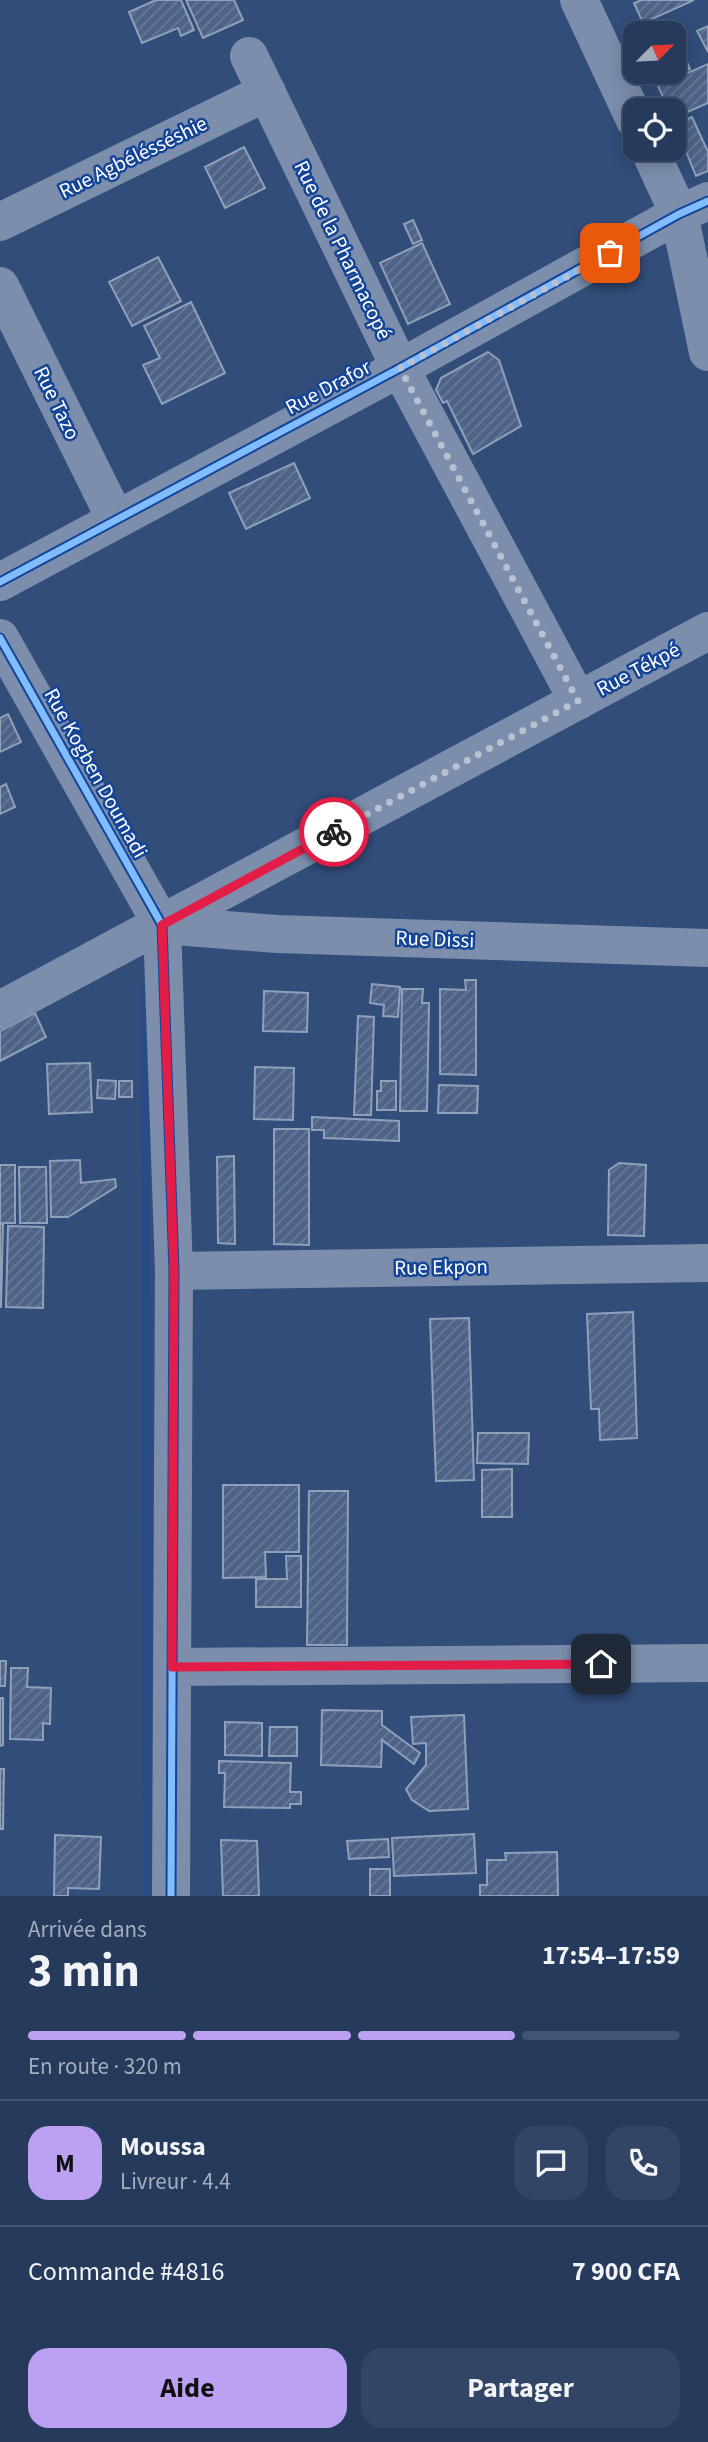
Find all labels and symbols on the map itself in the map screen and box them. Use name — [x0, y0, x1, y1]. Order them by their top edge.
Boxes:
north arrow — [623, 21, 686, 84]
street label: Rue Agbélésséshie — [54, 108, 212, 206]
street label: Rue de la Pharmacopé — [287, 155, 399, 345]
pin — [580, 223, 640, 283]
street label: Rue Drafor — [280, 352, 377, 422]
street label: Rue Tazo — [26, 361, 88, 445]
street label: Rue Tékpé — [591, 634, 685, 704]
street label: Rue Kogben Doumadi — [37, 683, 155, 863]
courier — [299, 797, 369, 867]
street label: Rue Dissi — [395, 923, 475, 955]
street label: Rue Ekpon — [394, 1251, 488, 1283]
pin — [571, 1634, 631, 1694]

